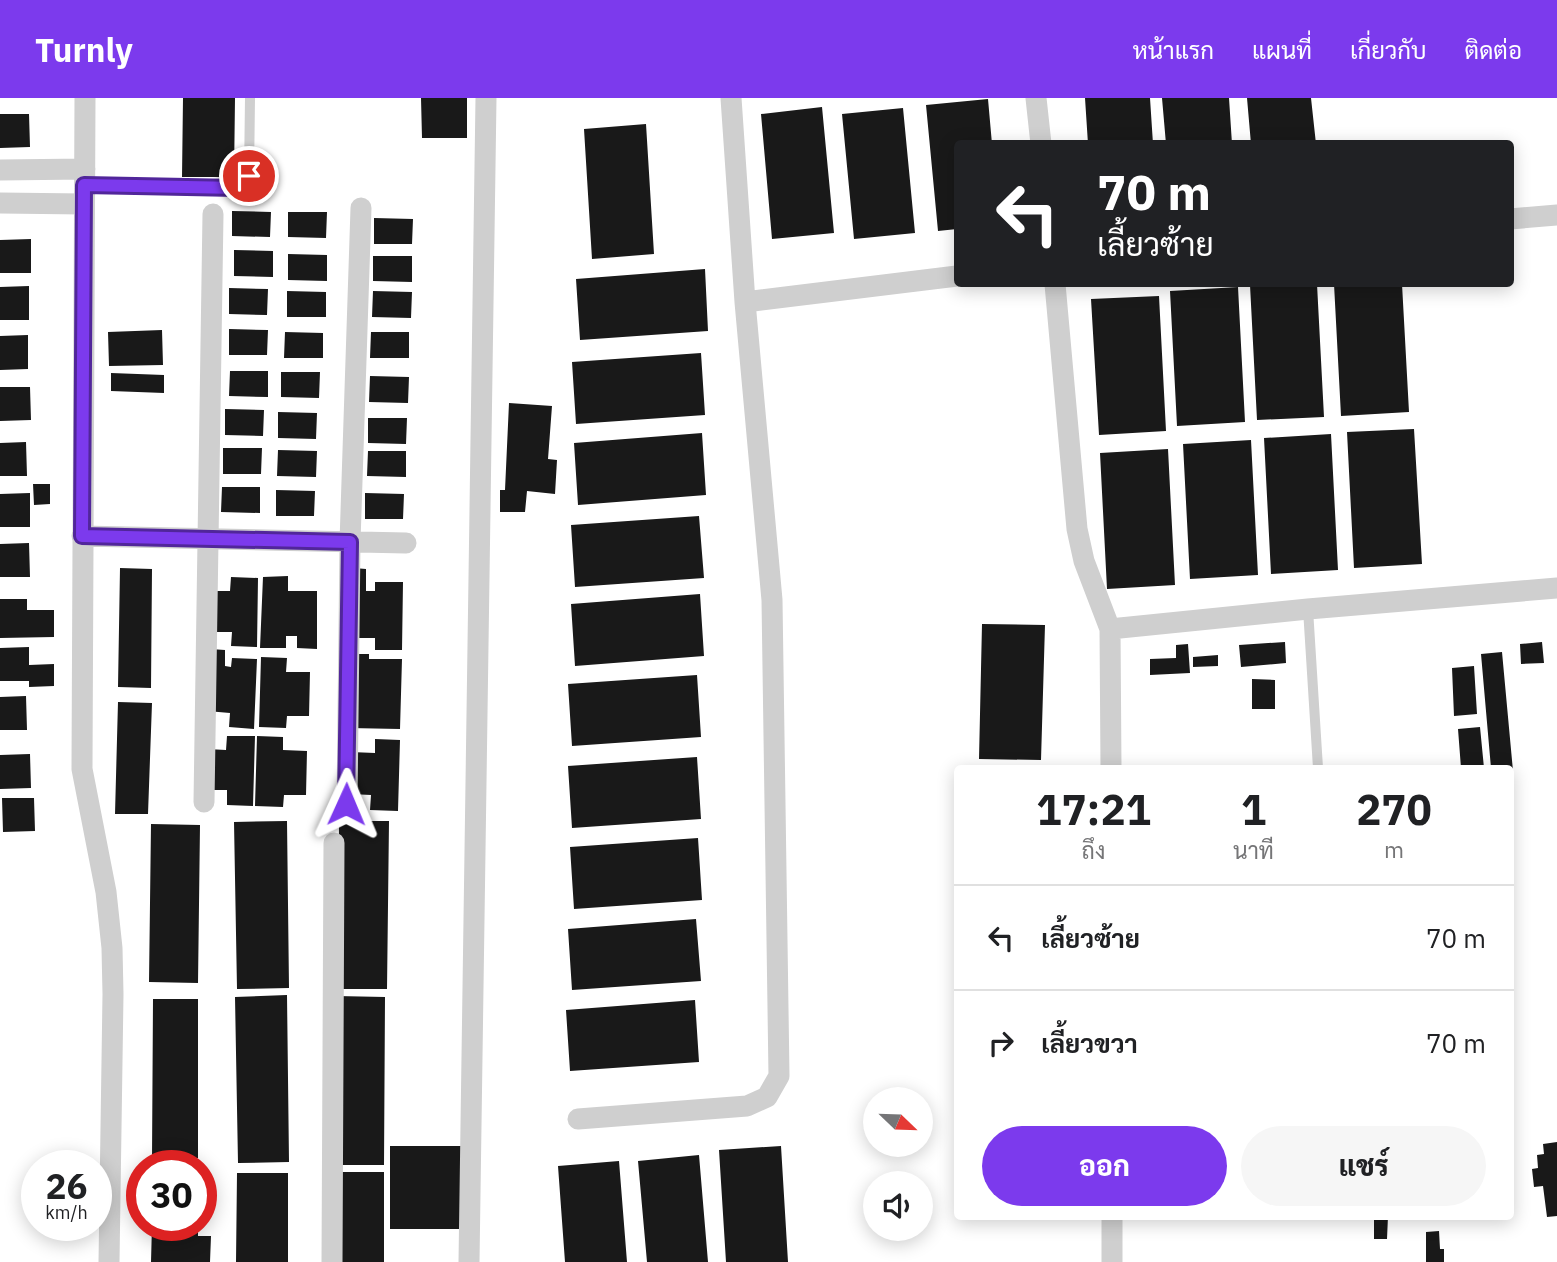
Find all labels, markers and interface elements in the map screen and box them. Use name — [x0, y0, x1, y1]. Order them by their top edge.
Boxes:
text: Turnly — [35, 28, 133, 71]
text: หน้าแรก — [1133, 34, 1214, 66]
text: แผนที่ — [1252, 34, 1312, 66]
text: เกี่ยวกับ — [1350, 34, 1427, 66]
text: ติดต่อ — [1465, 34, 1522, 66]
pin — [219, 146, 279, 206]
icon: arrive — [230, 157, 268, 195]
text: 70 m — [1097, 160, 1211, 223]
icon: left — [982, 168, 1073, 259]
text: เลี้ยวซ้าย — [1097, 223, 1214, 265]
position arrow — [309, 767, 383, 841]
text: 17:21 — [1036, 782, 1151, 837]
text: 1 — [1241, 782, 1266, 837]
text: 270 — [1356, 782, 1432, 837]
text: m — [1384, 834, 1404, 864]
text: ถึง — [1082, 835, 1105, 865]
text: นาที — [1233, 835, 1274, 865]
icon: left — [982, 919, 1020, 957]
text: เลี้ยวซ้าย — [1041, 921, 1140, 955]
text: 70 m — [1426, 921, 1486, 955]
icon: right — [982, 1024, 1020, 1062]
text: เลี้ยวขวา — [1041, 1026, 1138, 1060]
text: 70 m — [1426, 1026, 1486, 1060]
north arrow — [863, 1087, 933, 1157]
map controls — [863, 1087, 933, 1241]
button: ออก — [982, 1126, 1227, 1206]
button: แชร์ — [1241, 1126, 1486, 1206]
speed limit sign: 30 — [126, 1150, 217, 1241]
text: 26 — [45, 1163, 88, 1209]
button: sound — [863, 1171, 933, 1241]
text: km/h — [45, 1201, 88, 1224]

